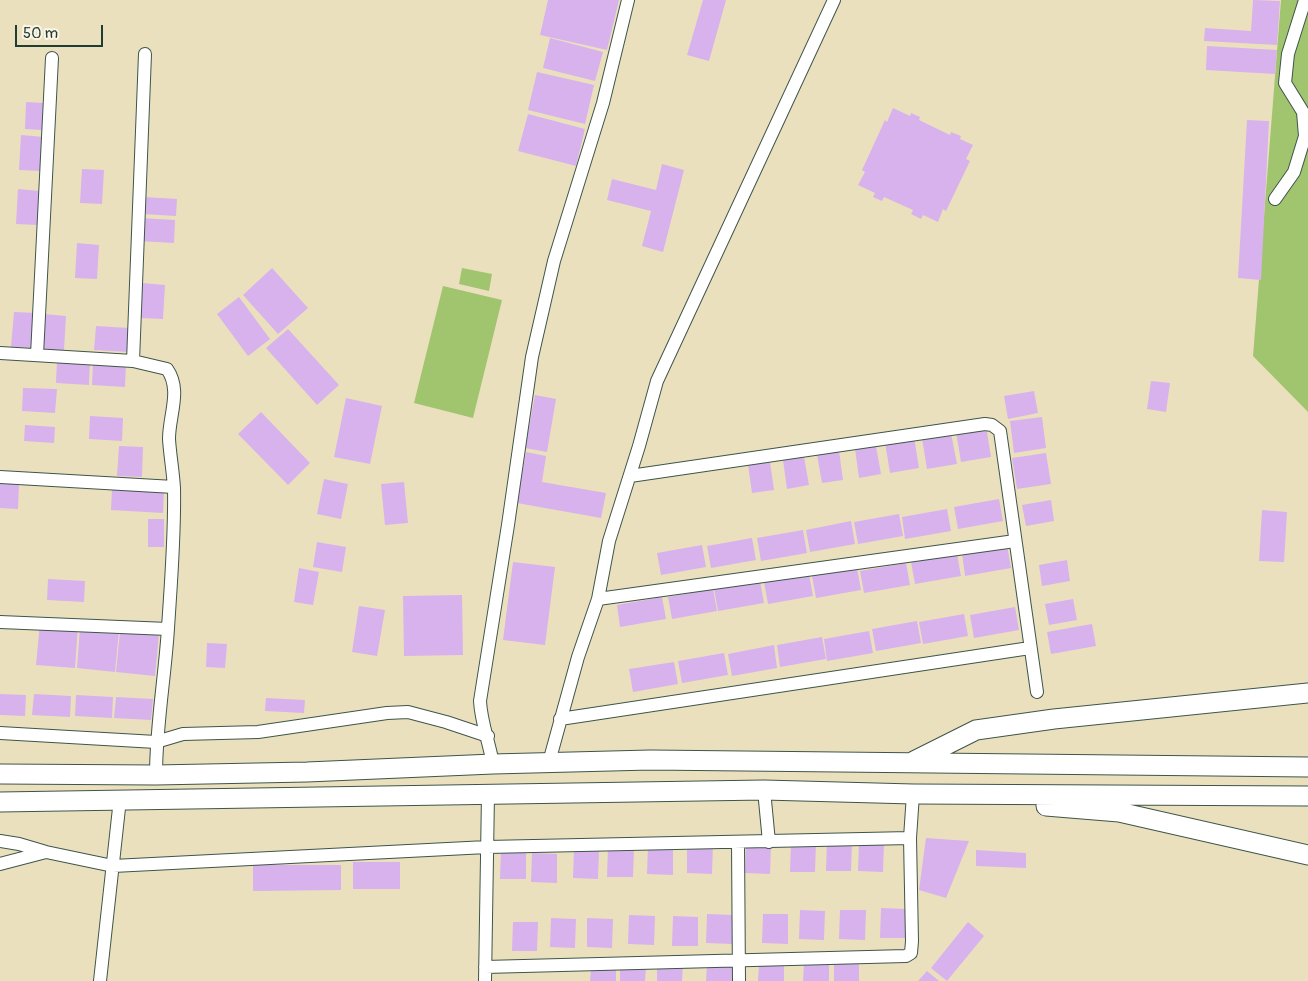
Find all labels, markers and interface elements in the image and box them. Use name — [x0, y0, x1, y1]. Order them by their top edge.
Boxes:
scale bar — [18, 15, 105, 47]
text: 50 m — [23, 24, 58, 43]

